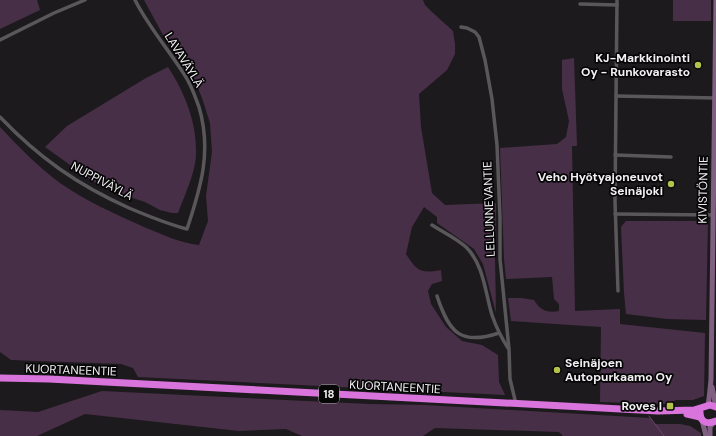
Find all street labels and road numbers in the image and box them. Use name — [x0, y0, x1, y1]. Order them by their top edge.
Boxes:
street label: LAVAVÄYLÄ — [161, 29, 207, 91]
street label: KIVISTÖNTIE — [694, 156, 712, 224]
street label: NUPPIVÄYLÄ — [68, 158, 136, 204]
street label: LELLUNNEVANTIE — [479, 161, 499, 257]
street label: KUORTANEENTIE — [25, 360, 117, 380]
street label: KUORTANEENTIE — [349, 377, 441, 397]
road number: 18 — [319, 385, 339, 403]

